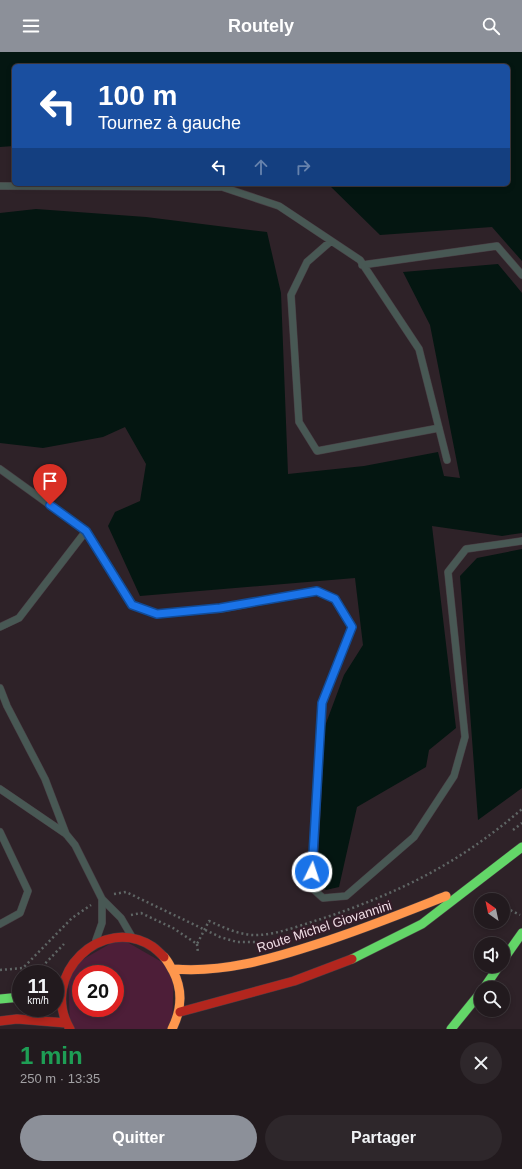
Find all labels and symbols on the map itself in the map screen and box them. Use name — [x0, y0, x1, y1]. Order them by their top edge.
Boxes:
pin — [33, 464, 67, 505]
position arrow — [291, 851, 333, 893]
north arrow — [474, 893, 510, 929]
street label: Route Michel Giovannini — [255, 898, 394, 955]
speed limit sign: 20 — [72, 965, 124, 1017]

